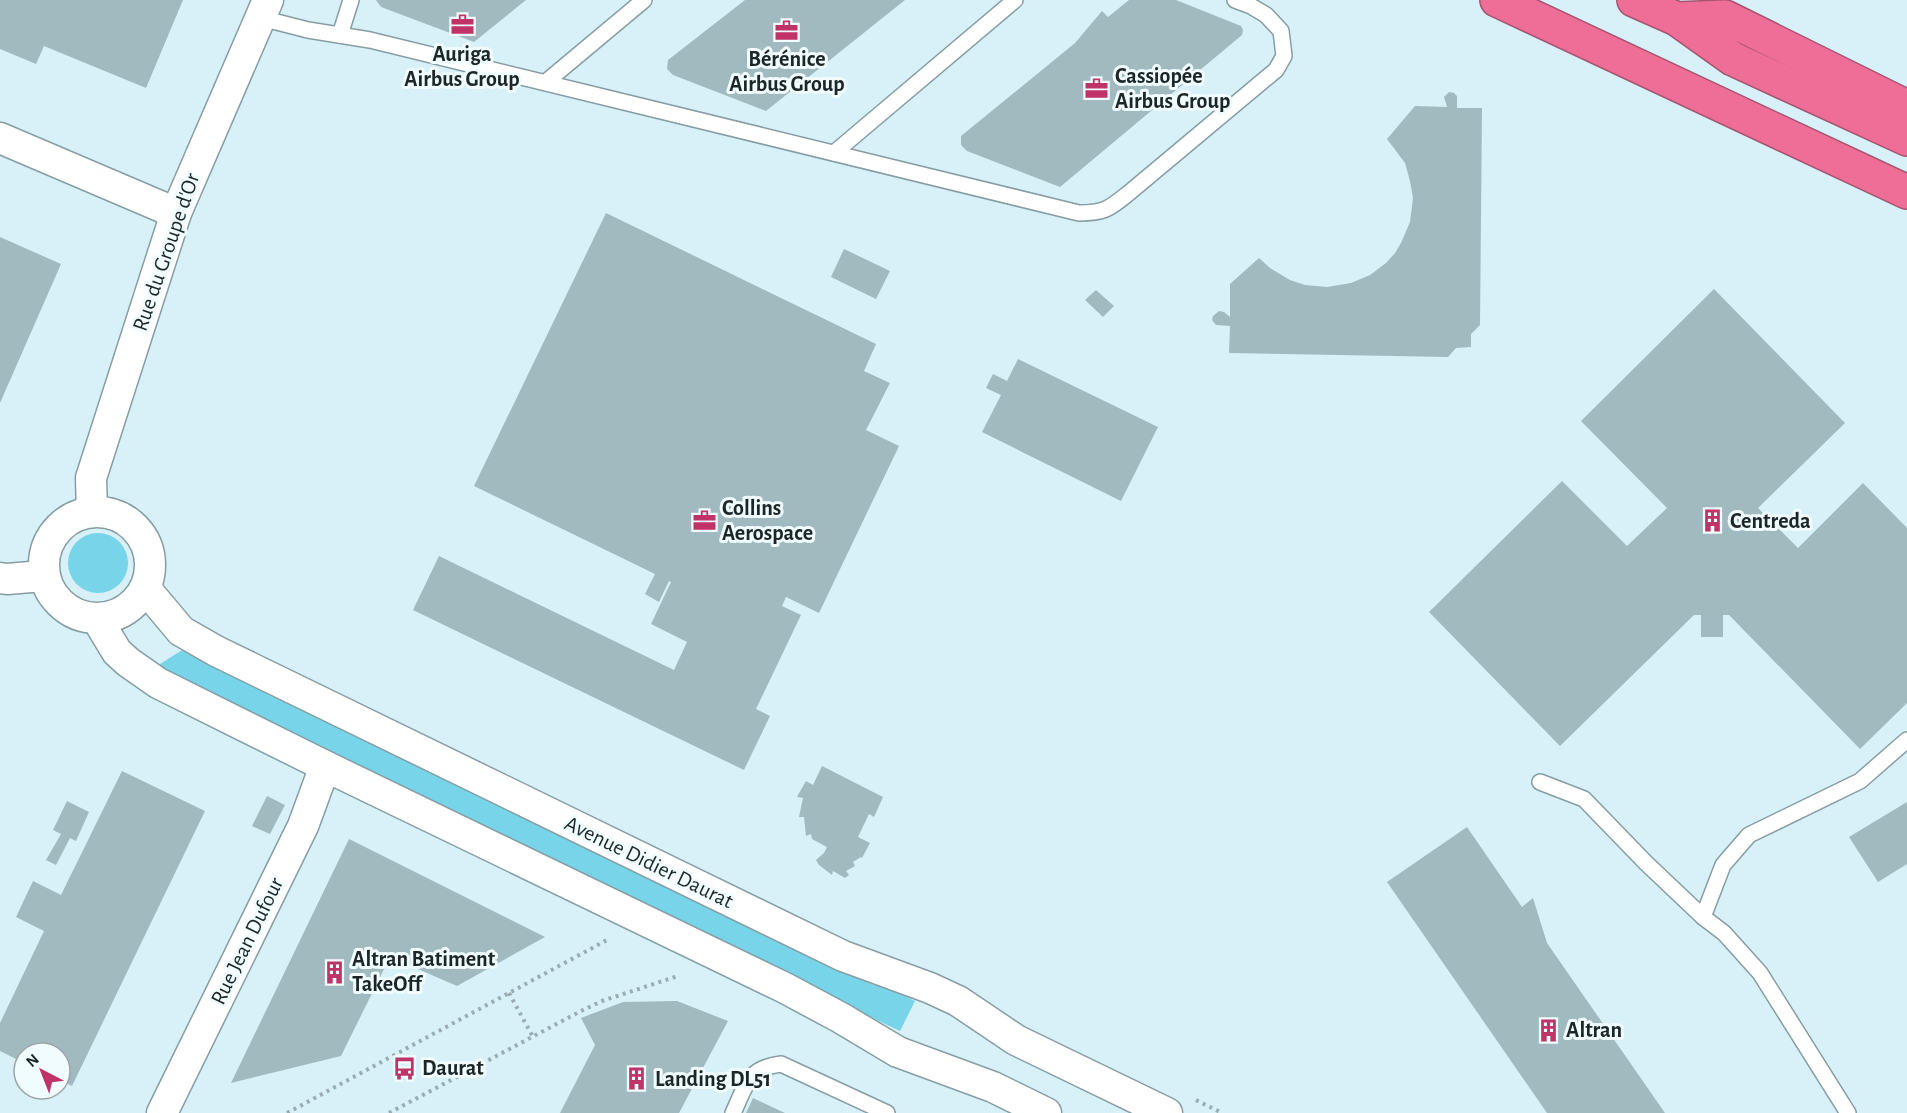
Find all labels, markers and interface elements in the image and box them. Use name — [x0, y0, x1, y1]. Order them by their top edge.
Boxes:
office icon: Auriga Airbus Group — [449, 12, 475, 38]
office icon: Bérénice Airbus Group — [774, 17, 800, 43]
place label: Auriga Airbus Group — [404, 43, 520, 90]
place label: Bérénice Airbus Group — [729, 48, 845, 95]
place label: Cassiopée Airbus Group — [1115, 65, 1230, 112]
office icon: Cassiopée Airbus Group — [1084, 76, 1110, 102]
street label: Rue du Groupe d'Or — [129, 170, 203, 334]
place label: Collins Aerospace — [722, 497, 813, 544]
office icon: Collins Aerospace — [691, 508, 717, 534]
building icon: Centreda — [1699, 508, 1725, 534]
place label: Centreda — [1730, 510, 1811, 532]
street label: Avenue Didier Daurat — [561, 812, 737, 912]
street label: Rue Jean Dufour — [207, 874, 287, 1008]
place label: Altran Batiment TakeOff — [352, 948, 496, 995]
building icon: Altran Batiment TakeOff — [321, 959, 347, 985]
building icon: Altran — [1535, 1017, 1561, 1043]
place label: Altran — [1566, 1019, 1622, 1041]
north arrow — [12, 1041, 72, 1101]
text: N — [23, 1051, 42, 1070]
bus stop icon: Daurat — [391, 1055, 417, 1081]
place label: Daurat — [422, 1057, 484, 1079]
building icon: Landing DL51 — [624, 1066, 650, 1092]
place label: Landing DL51 — [655, 1068, 771, 1090]

